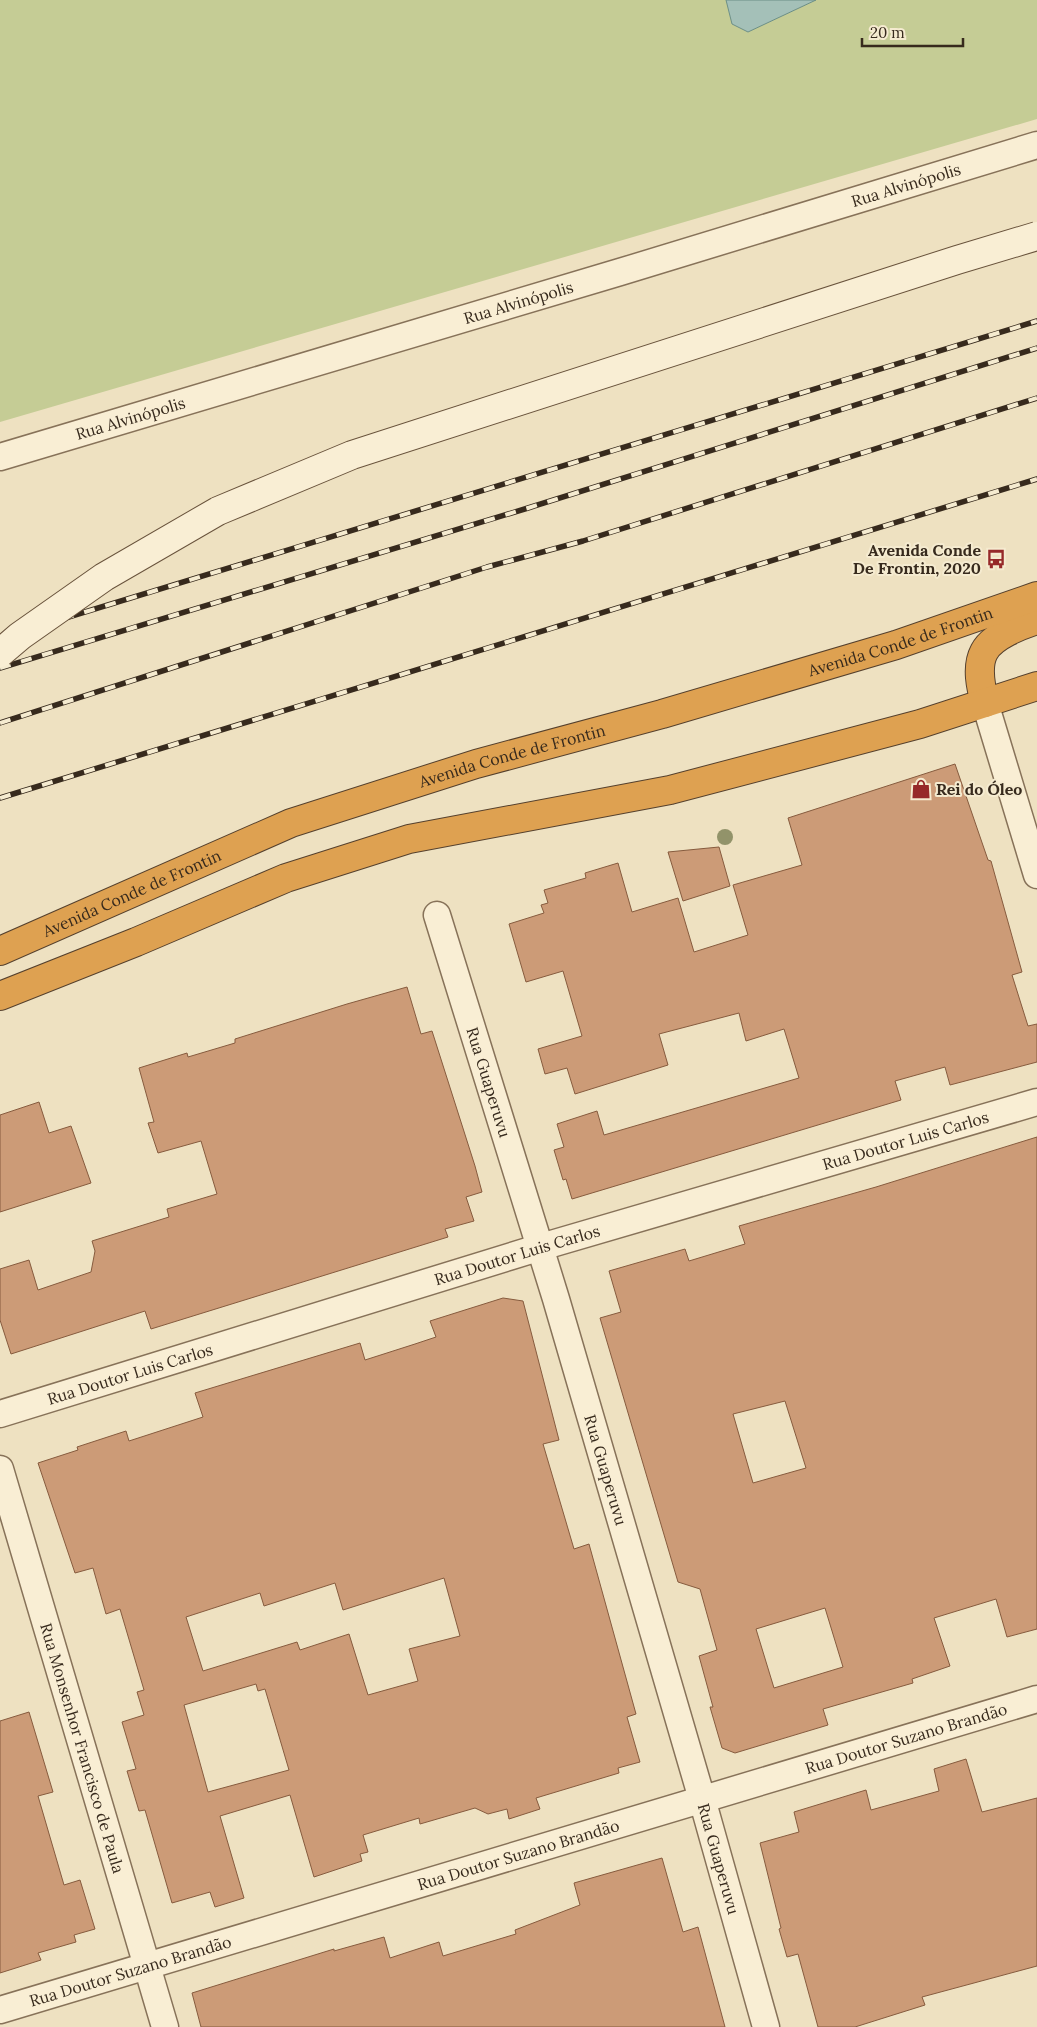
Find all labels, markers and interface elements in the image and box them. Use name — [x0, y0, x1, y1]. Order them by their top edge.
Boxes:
scale bar — [862, 15, 963, 47]
text: 20 m — [870, 23, 905, 42]
street label: Rua Alvinópolis — [849, 159, 963, 211]
street label: Rua Alvinópolis — [461, 277, 576, 328]
street label: Rua Alvinópolis — [73, 392, 187, 444]
place label: Avenida Conde De Frontin, 2020 — [853, 540, 981, 578]
bus stop icon: Avenida Conde De Frontin, 2020 — [985, 548, 1007, 570]
street label: Avenida Conde de Frontin — [805, 602, 996, 681]
street label: Avenida Conde de Frontin — [415, 720, 608, 792]
shop icon: Rei do Óleo — [910, 778, 932, 800]
place label: Rei do Óleo — [936, 779, 1022, 799]
street label: Avenida Conde de Frontin — [39, 845, 224, 941]
street label: Rua Guaperuvu — [462, 1025, 515, 1140]
street label: Rua Doutor Luis Carlos — [820, 1107, 991, 1174]
street label: Rua Doutor Luis Carlos — [432, 1220, 602, 1289]
street label: Rua Doutor Luis Carlos — [45, 1339, 215, 1409]
street label: Rua Guaperuvu — [580, 1412, 632, 1528]
street label: Rua Monsenhor Francisco de Paula — [36, 1621, 129, 1876]
street label: Rua Doutor Suzano Brandão — [803, 1699, 1010, 1778]
street label: Rua Guaperuvu — [694, 1801, 744, 1917]
street label: Rua Doutor Suzano Brandão — [415, 1815, 622, 1894]
street label: Rua Doutor Suzano Brandão — [27, 1931, 234, 2011]

